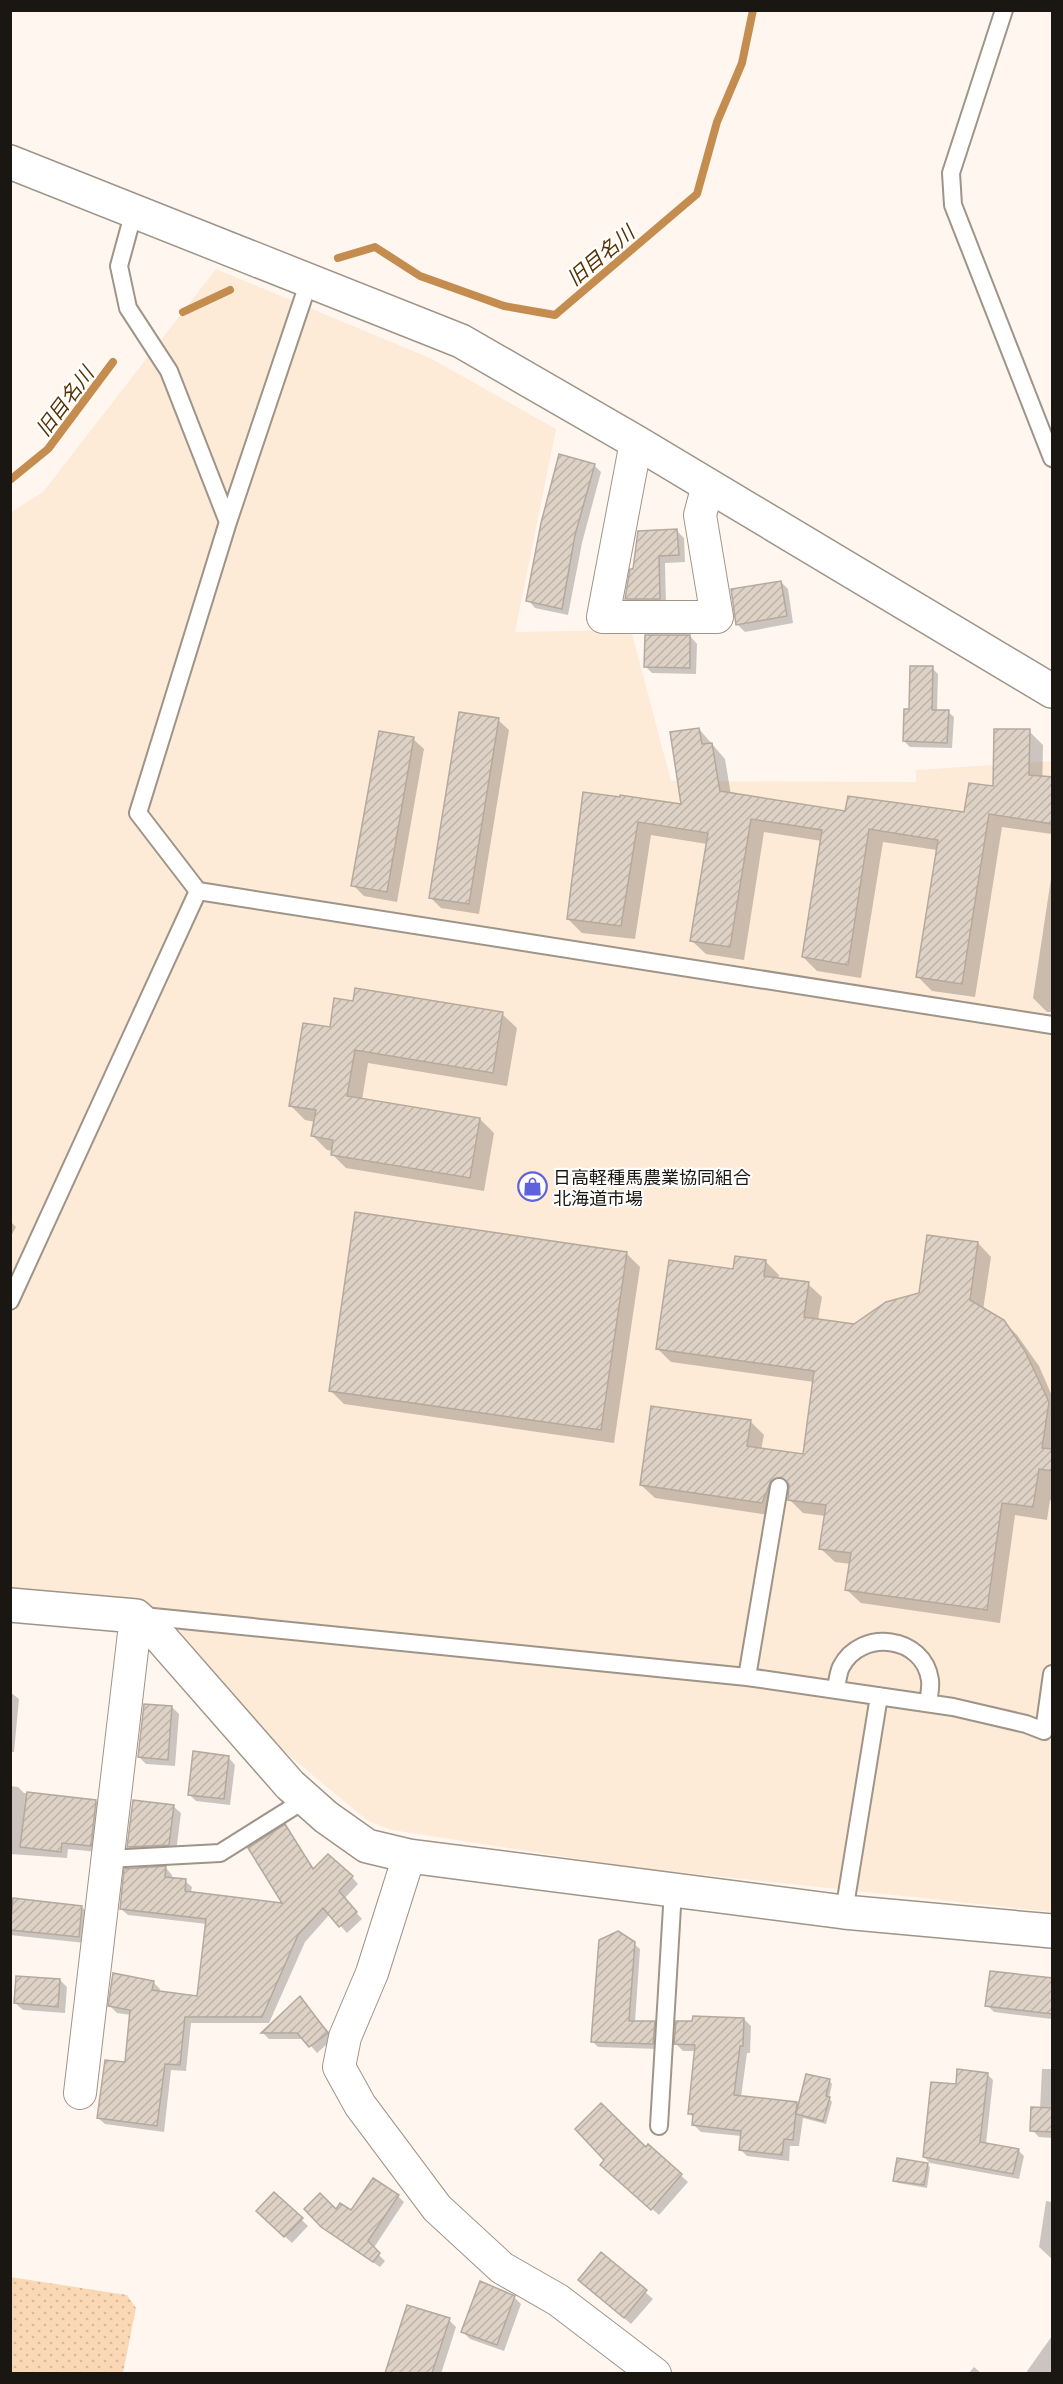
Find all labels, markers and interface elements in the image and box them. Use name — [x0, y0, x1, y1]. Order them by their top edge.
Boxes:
water label: 旧目名川 — [562, 219, 640, 290]
water label: 旧目名川 — [30, 360, 99, 440]
place label: 日高軽種馬農業協同組合 北海道市場 — [553, 1166, 751, 1209]
shop icon: 日高軽種馬農業協同組合 北海道市場 — [516, 1171, 548, 1203]

